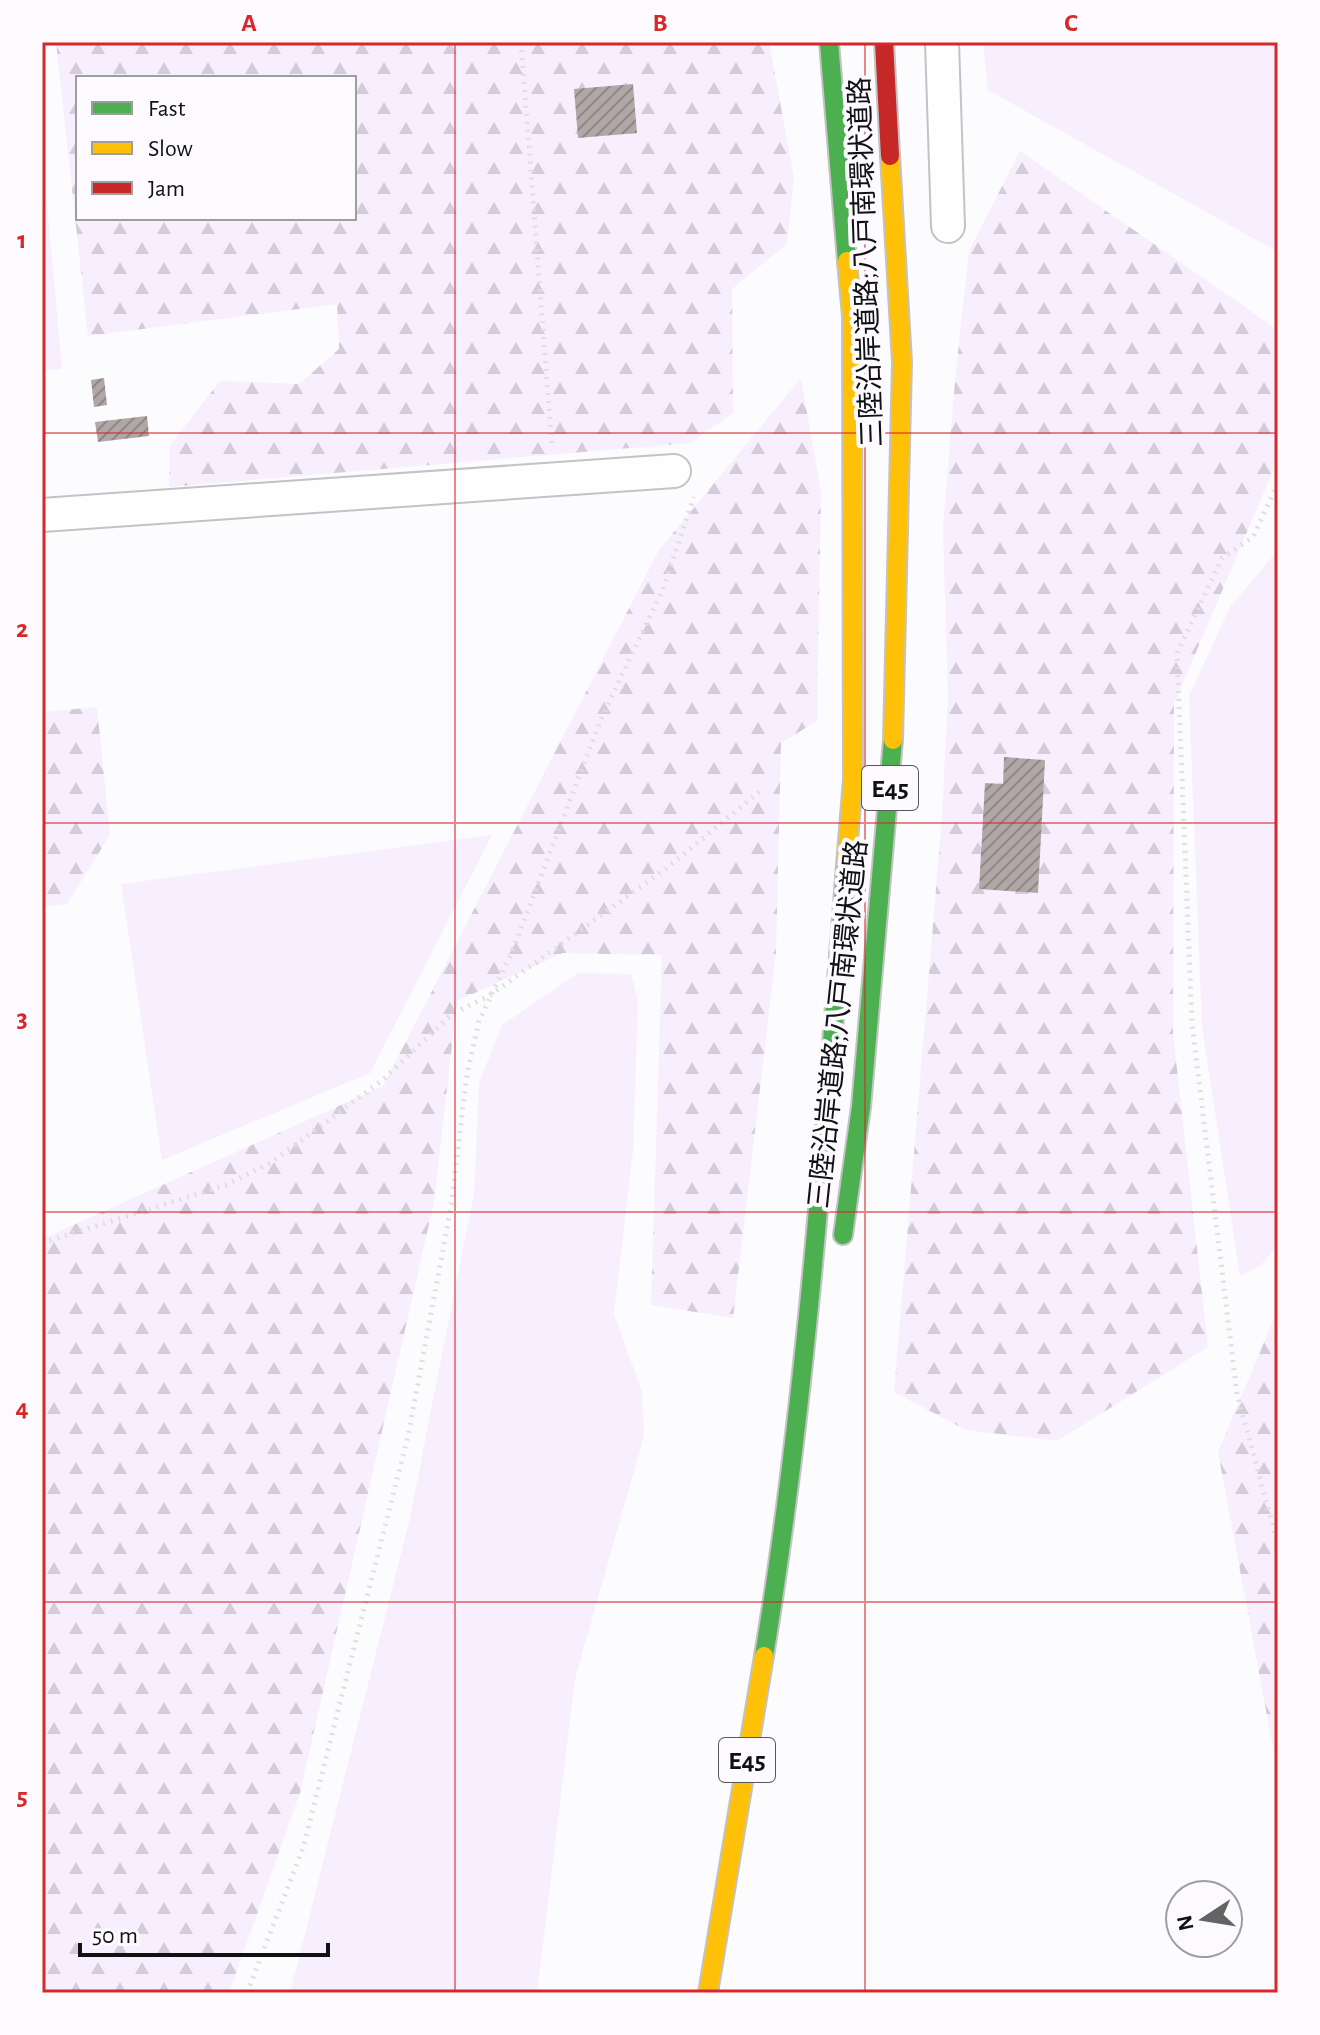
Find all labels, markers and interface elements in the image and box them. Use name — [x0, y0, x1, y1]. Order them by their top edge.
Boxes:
text: A — [241, 10, 257, 36]
text: B — [652, 10, 668, 36]
text: C — [1064, 10, 1078, 36]
legend — [76, 76, 356, 220]
street label: 三陸沿岸道路;八戸南環状道路 — [845, 76, 887, 448]
text: Fast — [148, 97, 186, 121]
text: Slow — [148, 137, 193, 161]
text: Jam — [148, 177, 185, 201]
text: 1 — [17, 227, 27, 253]
text: 2 — [16, 616, 28, 642]
road number: E45 — [862, 766, 918, 810]
street label: 三陸沿岸道路;八戸南環状道路 — [804, 838, 872, 1210]
text: 3 — [16, 1006, 28, 1032]
text: 4 — [15, 1395, 29, 1421]
road number: E45 — [719, 1738, 775, 1782]
text: 5 — [16, 1784, 28, 1810]
north arrow — [1164, 1879, 1244, 1959]
scale bar — [80, 1907, 328, 1957]
text: N — [1173, 1913, 1198, 1933]
text: 50 m — [92, 1924, 138, 1948]

